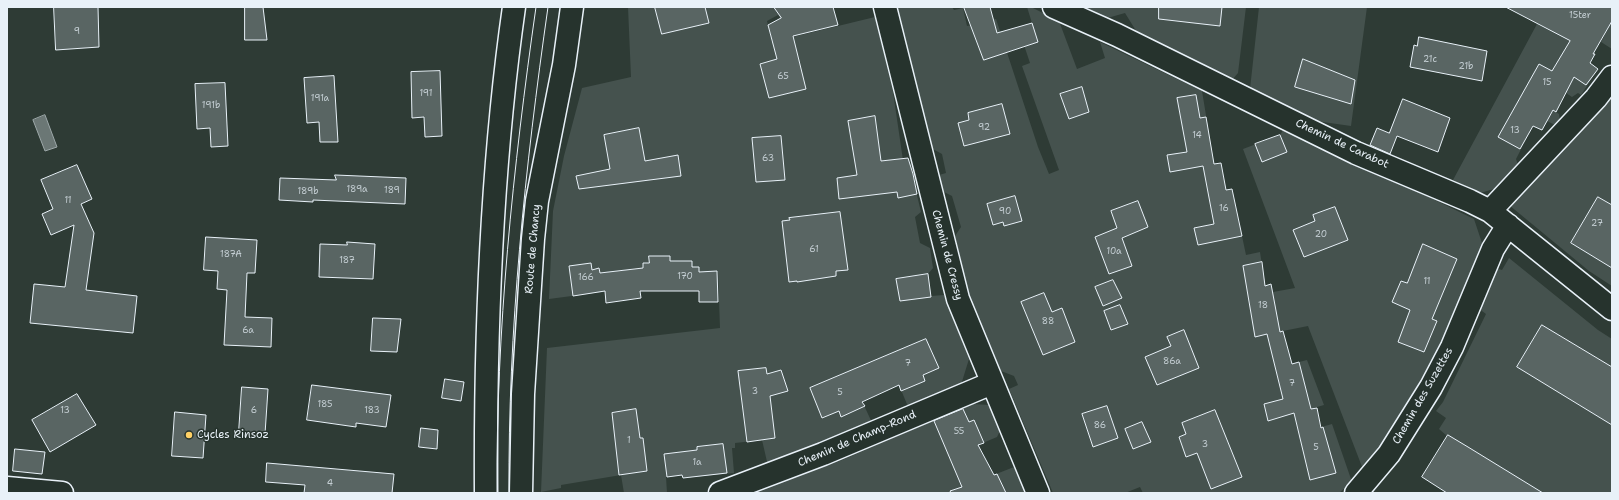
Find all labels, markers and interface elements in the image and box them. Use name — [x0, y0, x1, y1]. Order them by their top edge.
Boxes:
house number: 15ter — [1569, 11, 1591, 21]
house number: 9 — [74, 27, 80, 37]
house number: 21c — [1423, 55, 1437, 65]
house number: 21b — [1459, 62, 1473, 72]
house number: 65 — [777, 72, 789, 82]
house number: 15 — [1542, 78, 1552, 88]
house number: 191 — [419, 89, 433, 99]
house number: 191a — [311, 94, 329, 104]
house number: 191b — [202, 101, 220, 111]
street label: Chemin de Carabot — [1293, 117, 1391, 171]
house number: 92 — [978, 123, 990, 133]
house number: 13 — [1510, 126, 1520, 136]
house number: 14 — [1192, 131, 1202, 141]
house number: 63 — [762, 154, 774, 164]
house number: 189a — [346, 185, 368, 195]
house number: 189 — [384, 186, 400, 196]
house number: 189b — [297, 187, 319, 197]
house number: 11 — [64, 196, 72, 206]
street label: Route de Chancy — [523, 204, 543, 294]
house number: 16 — [1219, 204, 1229, 214]
house number: 90 — [999, 207, 1011, 217]
street label: Chemin de Cressy — [929, 208, 965, 302]
house number: 27 — [1591, 219, 1603, 229]
house number: 20 — [1315, 230, 1327, 240]
house number: 61 — [809, 245, 819, 255]
house number: 10a — [1106, 247, 1122, 257]
house number: 187A — [220, 250, 242, 260]
house number: 187 — [339, 256, 355, 266]
house number: 170 — [677, 272, 693, 282]
house number: 166 — [578, 273, 594, 283]
house number: 11 — [1423, 277, 1431, 287]
house number: 18 — [1258, 301, 1268, 311]
house number: 88 — [1042, 317, 1054, 327]
house number: 6a — [242, 326, 254, 336]
street label: Chemin des Suzettes — [1390, 345, 1456, 447]
house number: 86a — [1163, 357, 1181, 367]
house number: 7 — [905, 359, 911, 369]
house number: 7 — [1289, 379, 1295, 389]
house number: 3 — [752, 387, 758, 397]
house number: 5 — [837, 388, 843, 398]
house number: 185 — [317, 400, 333, 410]
house number: 13 — [60, 406, 70, 416]
house number: 6 — [251, 406, 257, 416]
house number: 183 — [364, 406, 380, 416]
street label: Chemin de Champ-Rond — [796, 408, 918, 470]
house number: 86 — [1094, 421, 1106, 431]
house number: 55 — [954, 427, 964, 437]
place label: Cycles Rinsoz — [197, 428, 269, 442]
marker: Cycles Rinsoz — [184, 430, 194, 440]
house number: 1 — [627, 436, 631, 446]
house number: 3 — [1202, 440, 1208, 450]
house number: 5 — [1313, 443, 1319, 453]
house number: 1a — [692, 458, 702, 468]
house number: 4 — [327, 479, 333, 489]

